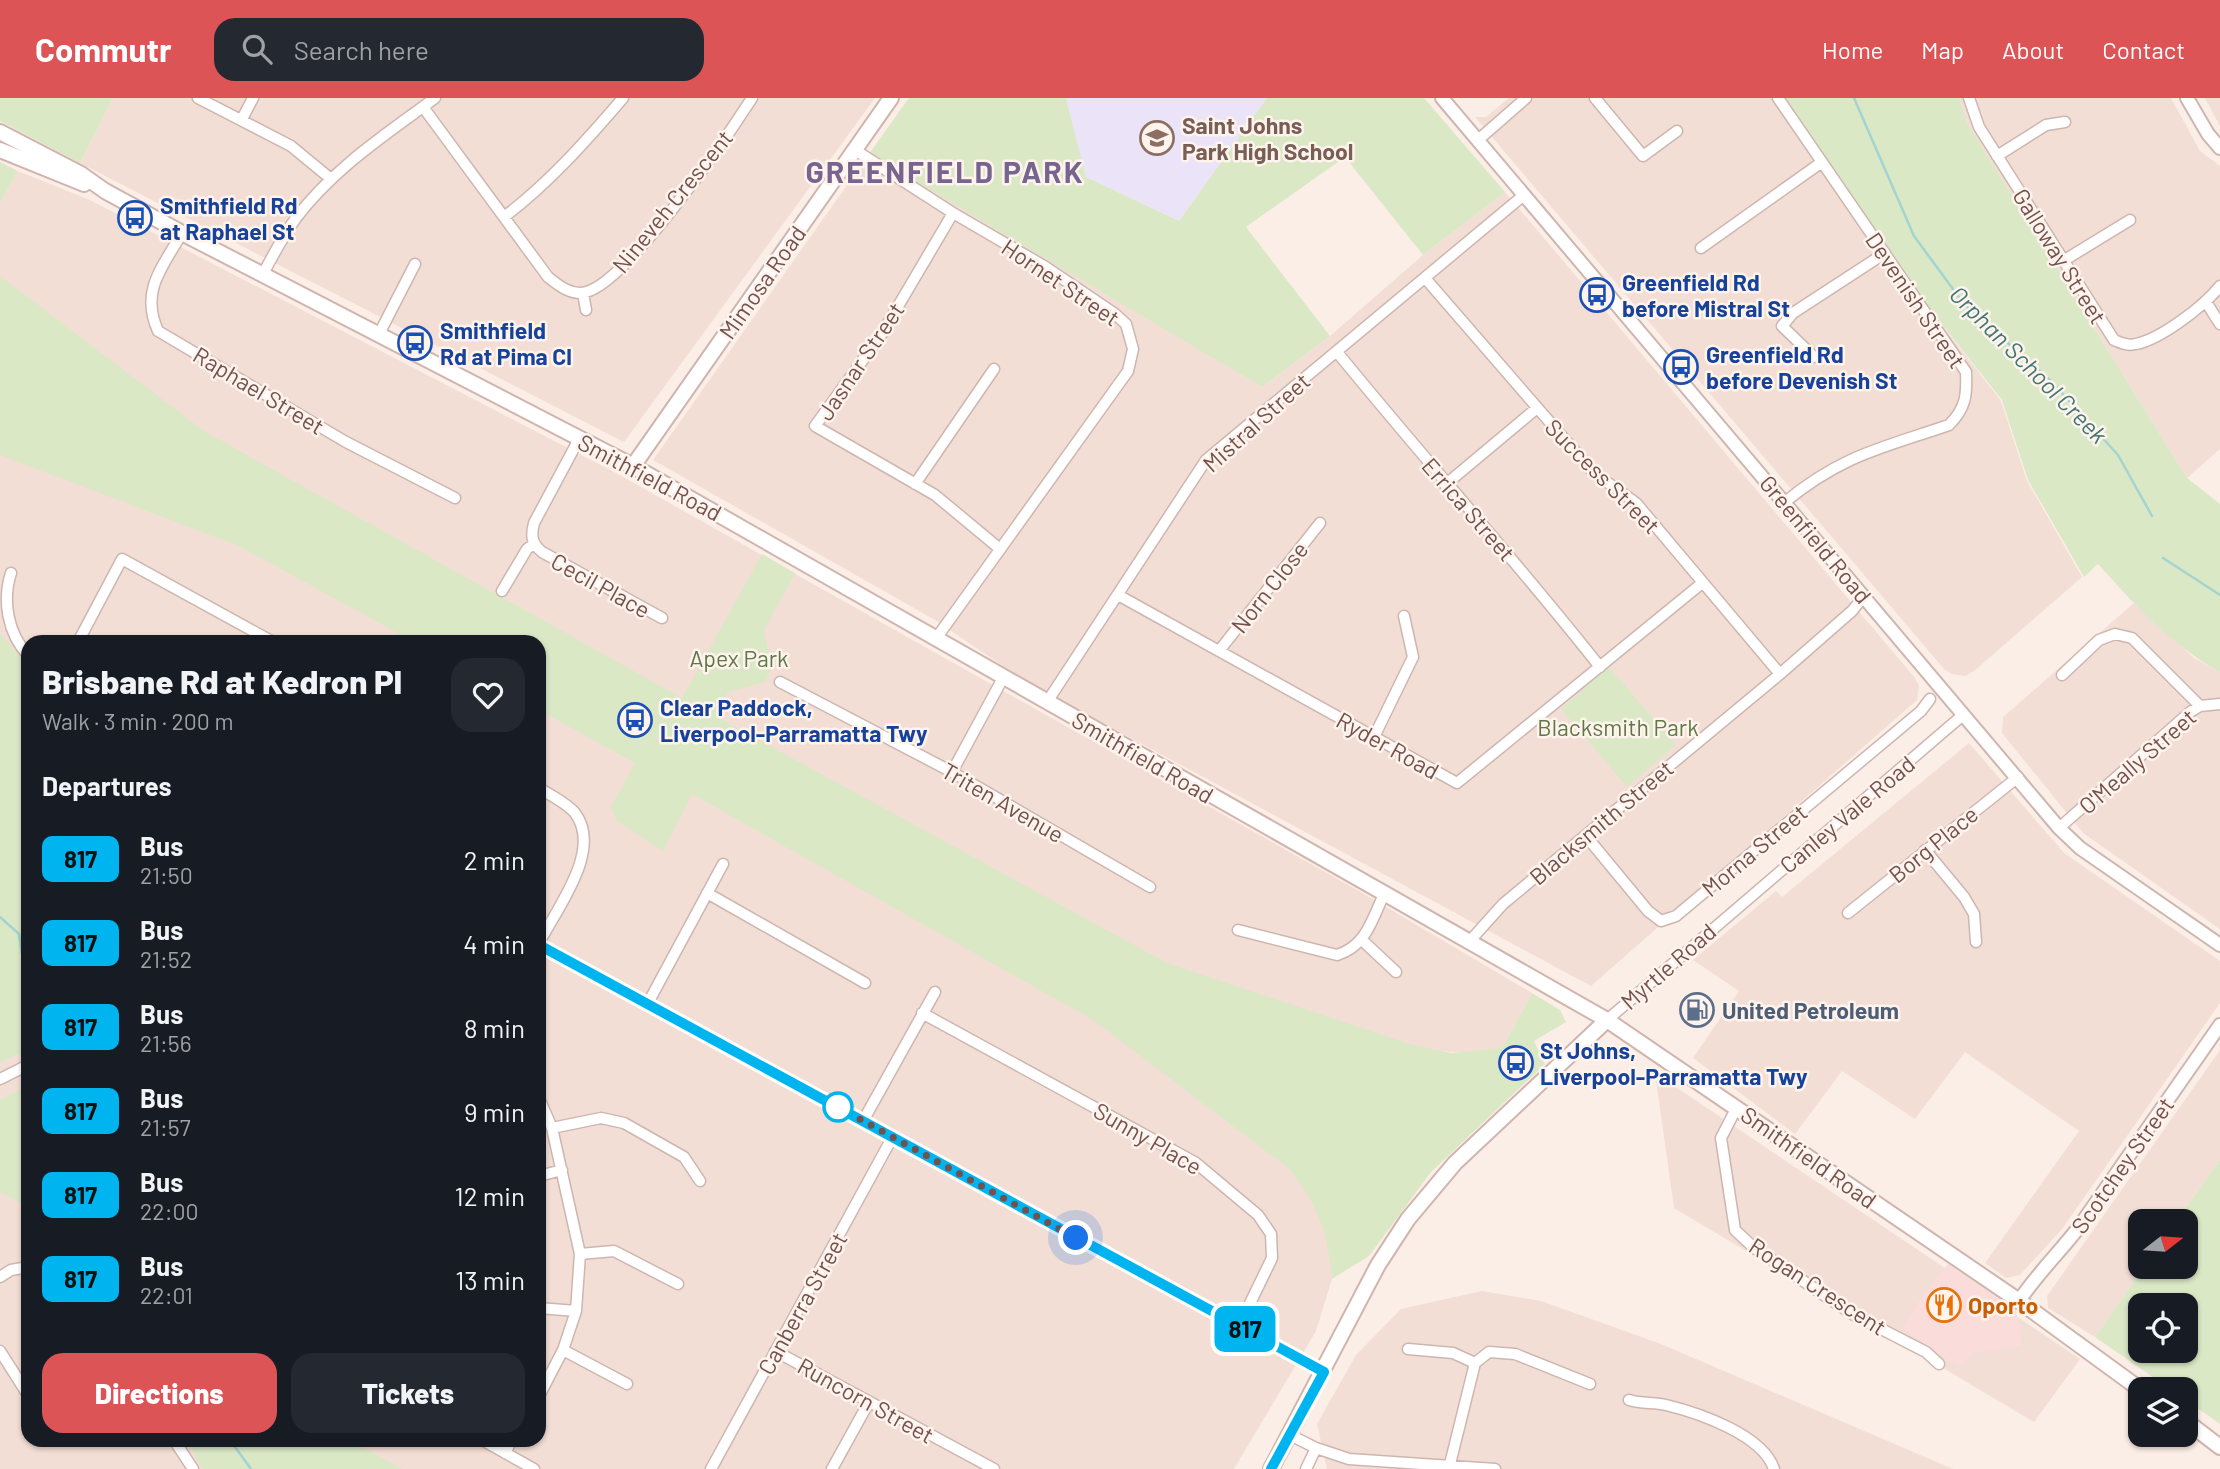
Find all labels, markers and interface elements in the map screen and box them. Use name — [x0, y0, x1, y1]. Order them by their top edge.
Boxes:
search box — [214, 18, 704, 81]
text: Commutr — [35, 29, 172, 69]
icon: search — [238, 30, 276, 68]
text: Search here — [294, 34, 429, 65]
text: Home — [1822, 35, 1883, 64]
text: Map — [1921, 35, 1964, 64]
text: About — [2002, 35, 2064, 64]
text: Contact — [2102, 35, 2185, 64]
place label: Saint Johns Park High School — [1182, 111, 1353, 165]
school or university icon: Saint Johns Park High School — [1138, 119, 1176, 157]
street label: Nineveh Crescent — [606, 124, 738, 278]
district label: GREENFIELD PARK — [805, 153, 1085, 189]
street label: Galloway Street — [2007, 183, 2113, 329]
place label: Smithfield Rd at Raphael St — [160, 191, 298, 245]
bus stop icon: Smithfield Rd at Raphael St — [116, 199, 154, 237]
street label: Mimosa Road — [713, 220, 811, 344]
street label: Devenish Street — [1860, 227, 1972, 373]
street label: Hornet Street — [997, 232, 1125, 332]
place label: Greenfield Rd before Mistral St — [1622, 268, 1790, 322]
bus stop icon: Greenfield Rd before Mistral St — [1578, 276, 1616, 314]
water label: Orphan School Creek — [1944, 279, 2114, 449]
street label: Jasnar Street — [810, 297, 910, 425]
place label: Smithfield Rd at Pima Cl — [440, 316, 572, 370]
bus stop icon: Smithfield Rd at Pima Cl — [396, 324, 434, 362]
street label: Raphael Street — [189, 340, 329, 440]
place label: Greenfield Rd before Devenish St — [1706, 340, 1897, 394]
bus stop icon: Greenfield Rd before Devenish St — [1662, 348, 1700, 386]
street label: Mistral Street — [1197, 367, 1315, 477]
street label: Success Street — [1540, 413, 1666, 539]
street label: Smithfield Road — [573, 427, 727, 527]
street label: Errica Street — [1417, 452, 1521, 566]
street label: Greenfield Road — [1754, 469, 1878, 609]
street label: Norn Close — [1225, 536, 1313, 638]
street label: Cecil Place — [547, 546, 655, 624]
park label: Apex Park — [689, 644, 789, 672]
button: heart — [451, 658, 525, 732]
text: Brisbane Rd at Kedron Pl — [42, 661, 402, 701]
place label: Clear Paddock, Liverpool-Parramatta Twy — [660, 693, 928, 747]
bus stop icon: Clear Paddock, Liverpool-Parramatta Twy — [616, 701, 654, 739]
street label: O'Meally Street — [2073, 702, 2201, 820]
street label: Smithfield Road — [1067, 705, 1219, 809]
street label: Ryder Road — [1332, 705, 1444, 785]
text: Walk · 3 min · 200 m — [42, 707, 233, 735]
park label: Blacksmith Park — [1537, 713, 1699, 741]
street label: Canley Vale Road — [1774, 749, 1920, 879]
street label: Blacksmith Street — [1523, 754, 1679, 890]
street label: Triten Avenue — [937, 756, 1069, 848]
text: Departures — [42, 770, 172, 801]
street label: Morna Street — [1696, 798, 1812, 902]
street label: Borg Place — [1883, 800, 1983, 888]
text: Bus — [140, 830, 183, 861]
text: 817 — [64, 844, 97, 873]
text: 2 min — [464, 844, 525, 875]
text: 21:50 — [140, 861, 193, 889]
text: Bus — [140, 914, 183, 945]
street label: Myrtle Road — [1615, 917, 1721, 1015]
text: 817 — [64, 928, 97, 957]
text: 4 min — [463, 928, 525, 959]
text: 21:52 — [140, 945, 192, 973]
fuel station icon: United Petroleum — [1678, 991, 1716, 1029]
place label: United Petroleum — [1722, 996, 1899, 1024]
text: Bus — [140, 998, 183, 1029]
text: 817 — [64, 1012, 97, 1041]
text: 8 min — [464, 1012, 525, 1043]
text: 21:56 — [140, 1029, 192, 1057]
place label: St Johns, Liverpool-Parramatta Twy — [1540, 1036, 1808, 1090]
bus stop icon: St Johns, Liverpool-Parramatta Twy — [1497, 1044, 1535, 1082]
text: Bus — [140, 1082, 183, 1113]
street label: Scotchey Street — [2065, 1091, 2179, 1239]
unlabelled marker — [823, 1092, 853, 1122]
text: 817 — [64, 1096, 97, 1125]
text: 9 min — [464, 1096, 525, 1127]
street label: Sunny Place — [1089, 1096, 1207, 1180]
street label: Smithfield Road — [1736, 1100, 1882, 1214]
text: 21:57 — [140, 1113, 191, 1141]
text: Bus — [140, 1166, 183, 1197]
text: 817 — [64, 1180, 97, 1209]
text: 12 min — [455, 1180, 525, 1211]
text: 22:00 — [140, 1197, 198, 1225]
north arrow — [2128, 1209, 2198, 1279]
map controls — [2128, 1209, 2198, 1447]
your location — [1058, 1220, 1093, 1255]
street label: Canberra Street — [751, 1227, 853, 1379]
street label: Rogan Crescent — [1744, 1231, 1892, 1341]
text: Bus — [140, 1250, 183, 1281]
text: 817 — [64, 1264, 97, 1293]
text: 13 min — [455, 1264, 525, 1295]
text: 22:01 — [140, 1281, 193, 1309]
restaurant icon: Oporto — [1925, 1286, 1963, 1324]
place label: Oporto — [1968, 1291, 2038, 1319]
button: locate — [2128, 1293, 2198, 1363]
line badge: 817 — [1205, 1306, 1285, 1352]
text: 817 — [1228, 1314, 1262, 1343]
street label: Runcorn Street — [793, 1351, 939, 1449]
button: Directions — [42, 1353, 277, 1433]
button: Tickets — [291, 1353, 525, 1433]
button: layers — [2128, 1377, 2198, 1447]

